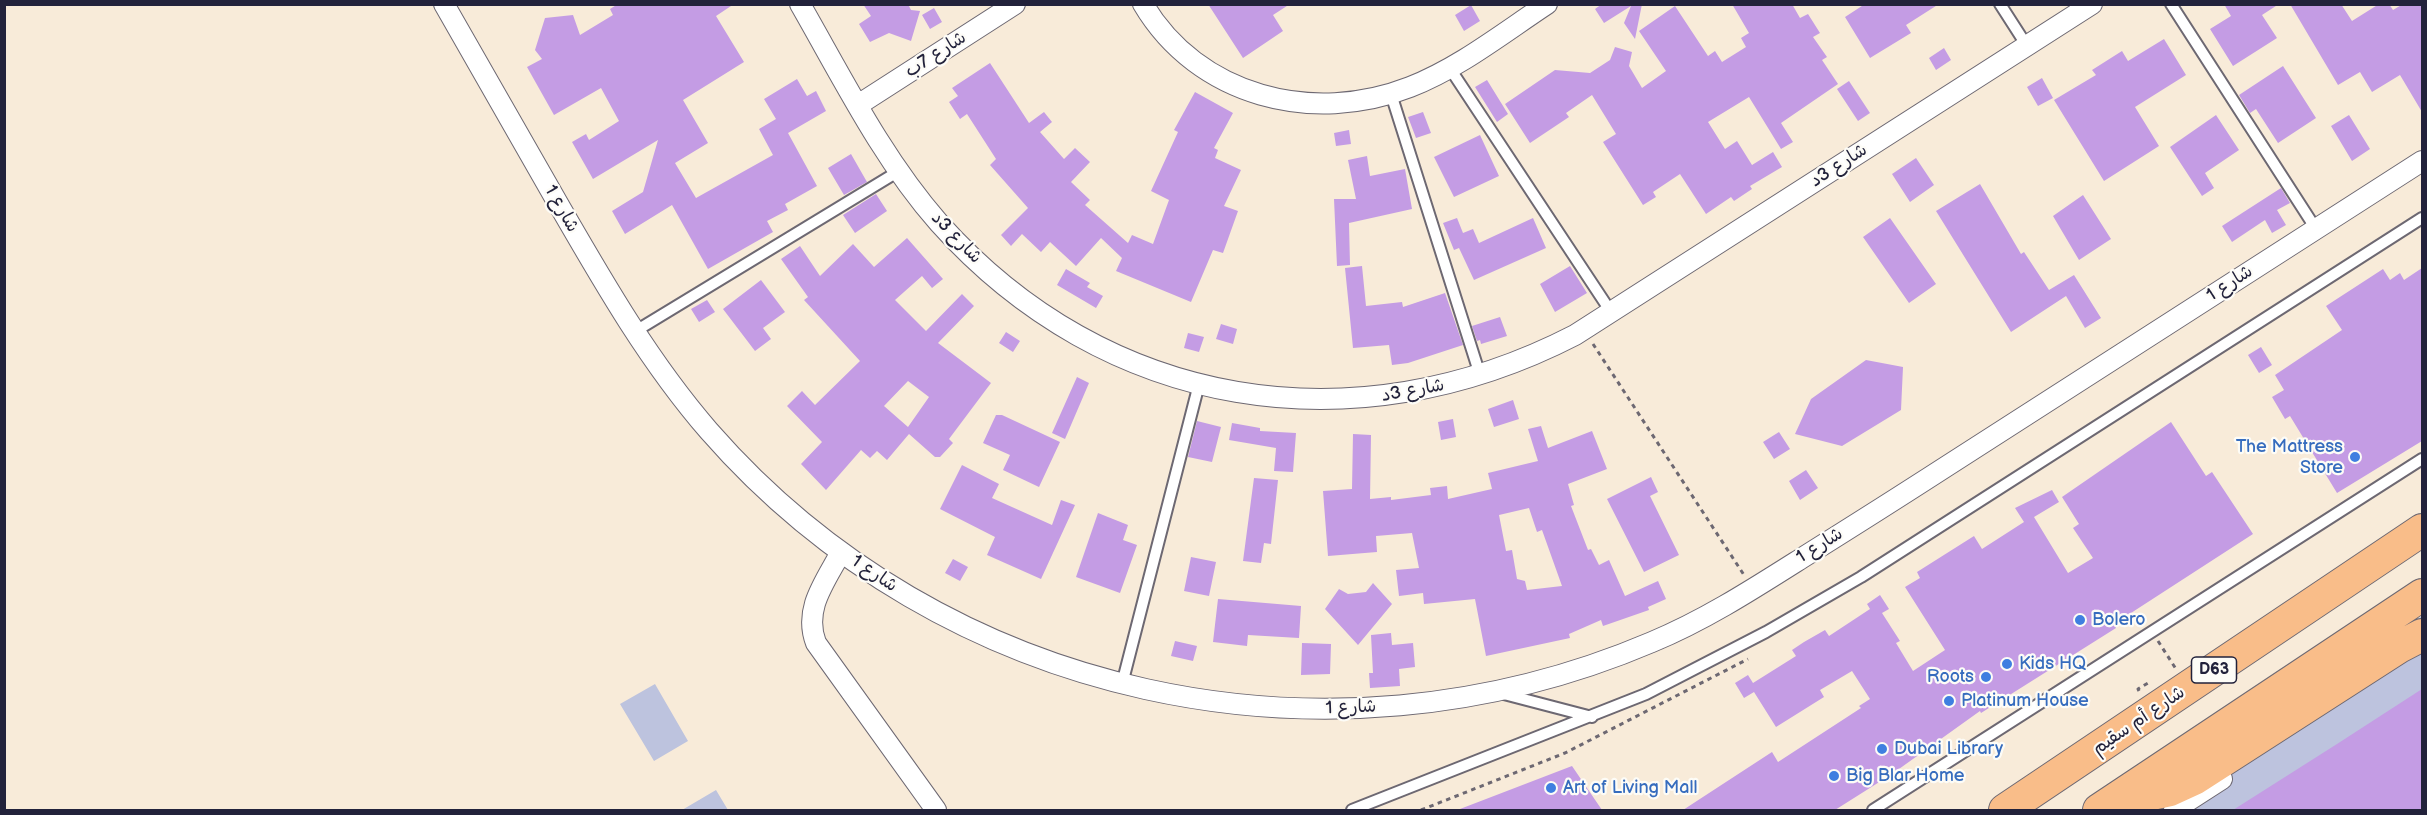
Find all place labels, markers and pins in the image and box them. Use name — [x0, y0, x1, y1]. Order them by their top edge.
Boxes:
place label: The Mattress Store — [2236, 436, 2343, 478]
marker: The Mattress Store — [2348, 450, 2362, 464]
place label: Bolero — [2092, 609, 2145, 631]
marker: Bolero — [2073, 613, 2087, 627]
place label: Kids HQ — [2019, 653, 2086, 675]
marker: Kids HQ — [2000, 657, 2014, 671]
place label: Roots — [1927, 666, 1974, 688]
marker: Roots — [1979, 670, 1993, 684]
place label: Platinum House — [1961, 690, 2089, 712]
marker: Platinum House — [1942, 694, 1956, 708]
place label: Dubai Library — [1894, 738, 2003, 760]
marker: Dubai Library — [1875, 742, 1889, 756]
place label: Big Blar Home — [1846, 765, 1964, 787]
marker: Big Blar Home — [1827, 769, 1841, 783]
place label: Art of Living Mall — [1563, 777, 1698, 799]
marker: Art of Living Mall — [1544, 781, 1558, 795]

